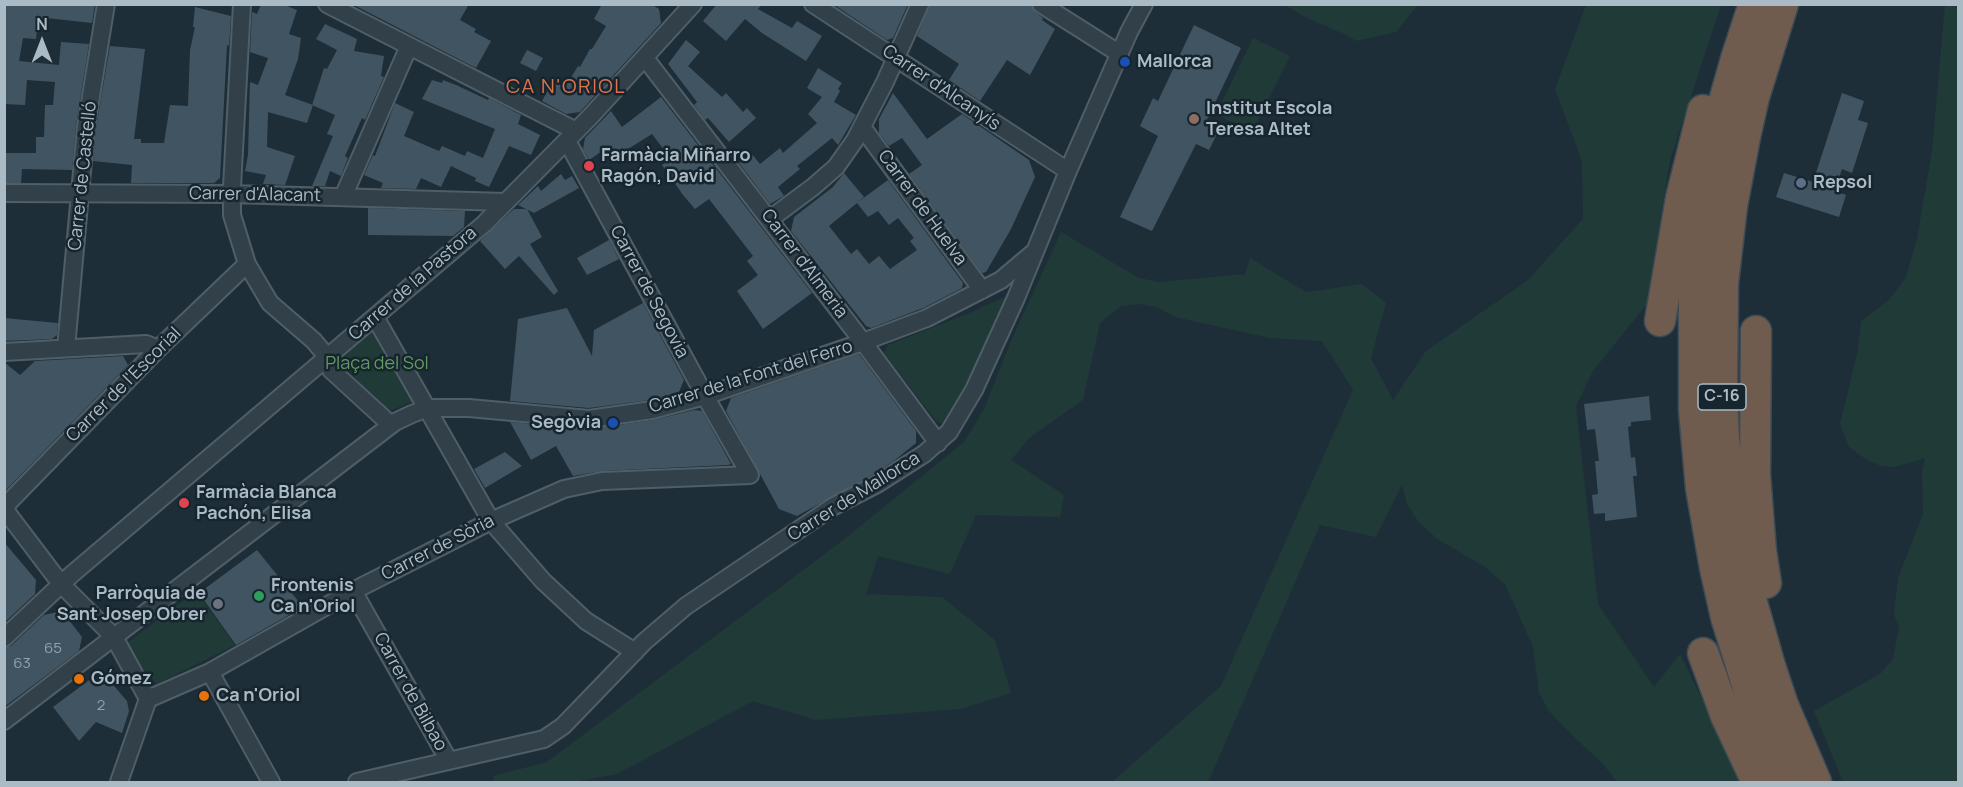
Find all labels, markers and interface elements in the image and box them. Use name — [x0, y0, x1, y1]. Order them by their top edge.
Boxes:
north arrow — [12, 12, 72, 72]
text: N — [36, 13, 48, 35]
street label: Carrer d'Alcanyís — [878, 41, 1004, 135]
place label: Mallorca — [1137, 51, 1212, 73]
marker: Mallorca — [1118, 55, 1132, 69]
district label: CA N'ORIOL — [506, 75, 626, 99]
place label: Institut Escola Teresa Altet — [1206, 98, 1332, 140]
street label: Carrer de Castelló — [64, 100, 102, 252]
marker: Institut Escola Teresa Altet — [1187, 112, 1201, 126]
place label: Farmàcia Miñarro Ragón, David — [601, 145, 751, 188]
street label: Carrer de Huelva — [873, 146, 971, 270]
marker: Farmàcia Miñarro Ragón, David — [582, 159, 596, 173]
place label: Repsol — [1813, 172, 1872, 194]
marker: Repsol — [1794, 176, 1808, 190]
street label: Carrer d'Alacant — [189, 183, 321, 207]
street label: Carrer d'Almeria — [756, 205, 852, 323]
street label: Carrer de Segovia — [605, 222, 693, 362]
street label: Carrer de la Pastora — [345, 223, 481, 345]
street label: Carrer de l'Escorial — [62, 323, 186, 447]
street label: Carrer de la Font del Ferro — [647, 336, 855, 418]
park label: Plaça del Sol — [325, 353, 429, 375]
road number: C-16 — [1698, 384, 1746, 410]
place label: Segòvia — [531, 412, 601, 434]
marker: Segòvia — [606, 416, 620, 430]
street label: Carrer de Mallorca — [784, 448, 924, 546]
place label: Farmàcia Blanca Pachón, Elisa — [196, 482, 337, 524]
marker: Farmàcia Blanca Pachón, Elisa — [177, 496, 191, 510]
street label: Carrer de Sòria — [378, 510, 498, 586]
place label: Frontenis Ca n'Oriol — [271, 575, 355, 618]
place label: Parròquia de Sant Josep Obrer — [57, 583, 206, 626]
marker: Frontenis Ca n'Oriol — [252, 589, 266, 603]
marker: Parròquia de Sant Josep Obrer — [211, 597, 225, 611]
street label: Carrer de Bilbao — [369, 629, 451, 755]
house number: 65 — [44, 640, 62, 658]
house number: 63 — [13, 655, 31, 673]
place label: Gómez — [91, 668, 152, 690]
marker: Gómez — [72, 672, 86, 686]
place label: Ca n'Oriol — [216, 685, 300, 707]
marker: Ca n'Oriol — [197, 689, 211, 703]
house number: 2 — [97, 697, 105, 715]

